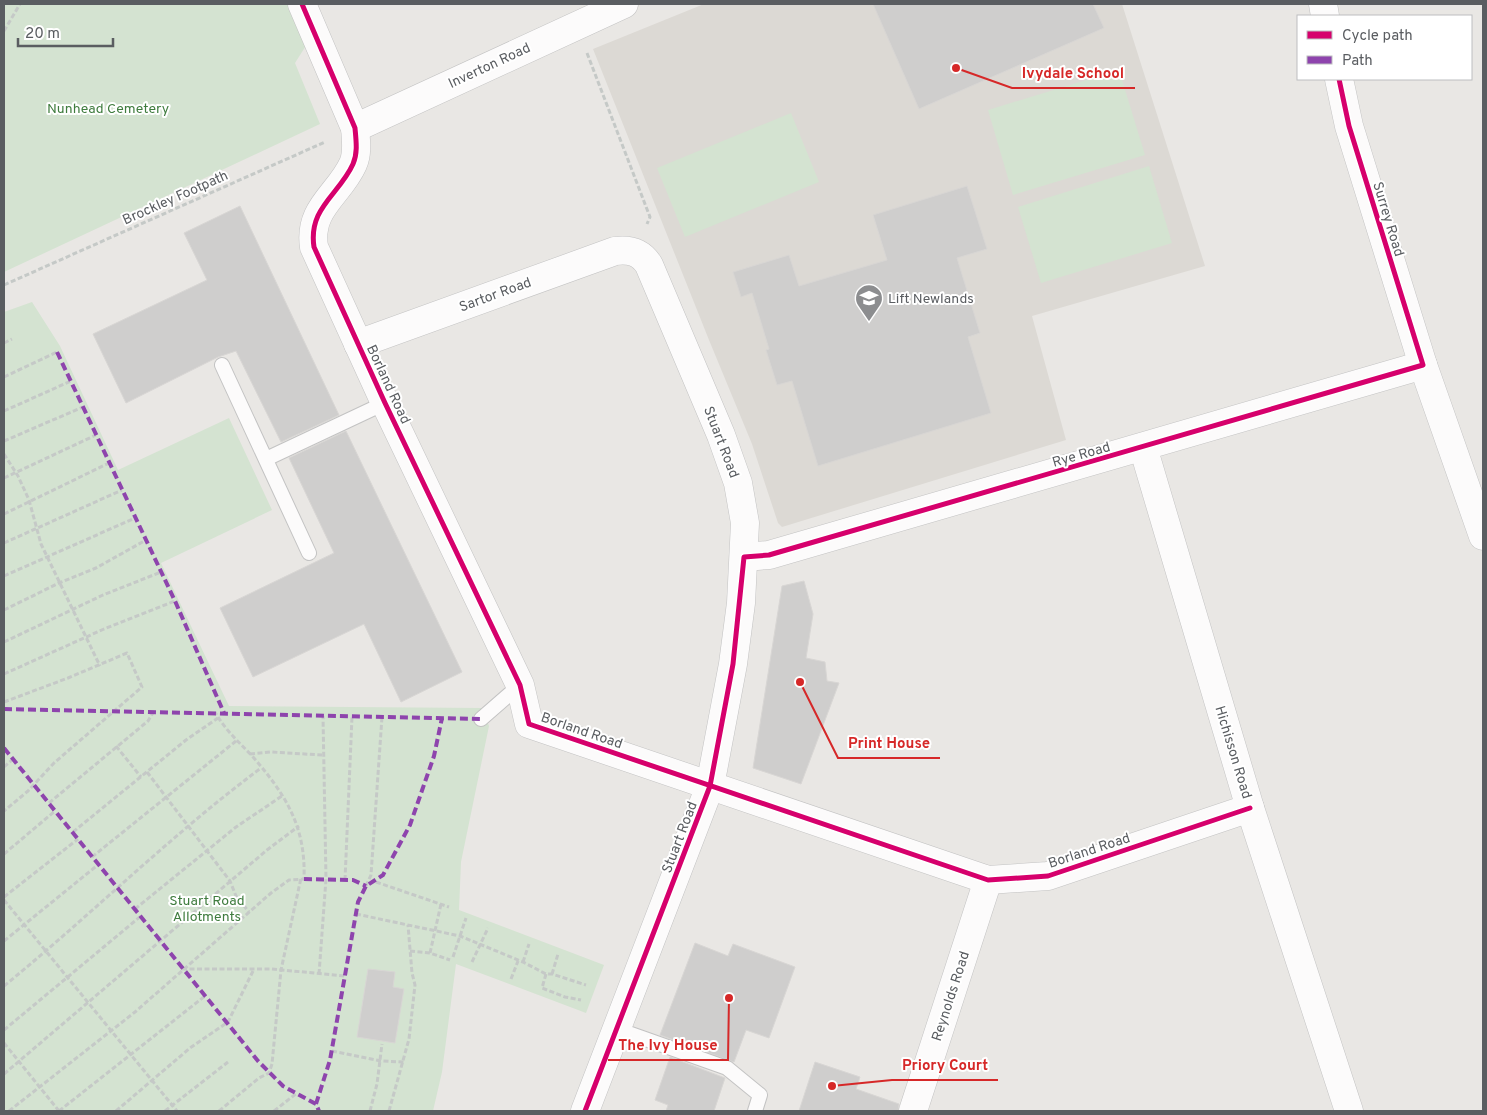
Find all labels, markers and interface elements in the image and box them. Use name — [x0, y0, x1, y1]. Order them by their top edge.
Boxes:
scale bar — [18, 15, 112, 47]
legend — [1297, 15, 1472, 80]
text: 20 m — [25, 25, 60, 44]
text: Cycle path — [1342, 27, 1413, 46]
street label: Inverton Road — [446, 40, 533, 93]
text: Path — [1342, 52, 1373, 71]
callout: Ivydale School — [1012, 58, 1135, 88]
text: Ivydale School — [1022, 65, 1124, 84]
park label: Nunhead Cemetery — [47, 101, 169, 118]
street label: Brockley Footpath — [120, 167, 231, 229]
street label: Surrey Road — [1368, 180, 1407, 259]
street label: Sartor Road — [457, 274, 534, 316]
school or university icon: Lift Newlands — [854, 283, 884, 322]
place label: Lift Newlands — [888, 291, 974, 308]
street label: Borland Road — [362, 342, 413, 427]
street label: Stuart Road — [699, 404, 742, 481]
street label: Rye Road — [1050, 439, 1112, 472]
street label: Hichisson Road — [1210, 704, 1255, 801]
street label: Borland Road — [538, 709, 625, 753]
callout: Print House — [838, 728, 940, 758]
text: Print House — [848, 735, 930, 754]
street label: Stuart Road — [659, 799, 702, 876]
street label: Borland Road — [1046, 830, 1133, 873]
park label: Stuart Road Allotments — [169, 893, 245, 926]
street label: Reynolds Road — [929, 949, 974, 1044]
callout: The Ivy House — [608, 1030, 728, 1060]
text: The Ivy House — [618, 1037, 718, 1056]
callout: Priory Court — [892, 1050, 998, 1080]
text: Priory Court — [902, 1057, 988, 1076]

